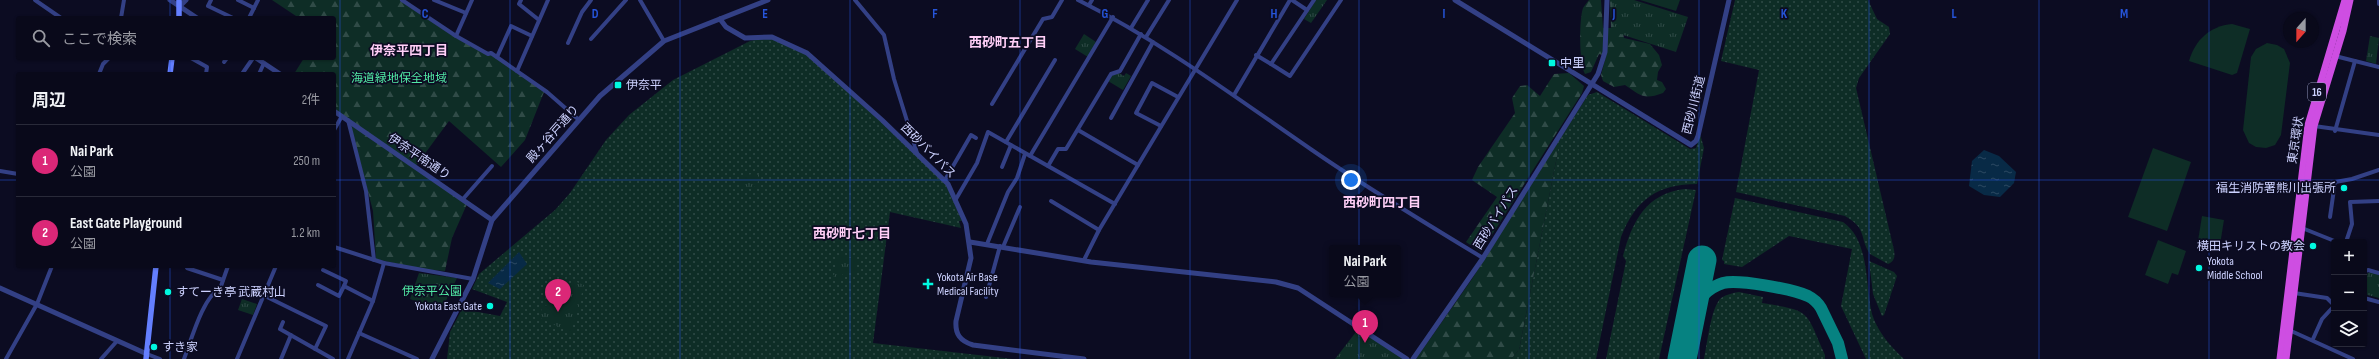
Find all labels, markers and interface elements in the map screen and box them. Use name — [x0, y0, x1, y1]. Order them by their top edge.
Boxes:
text: C — [422, 6, 429, 22]
text: D — [592, 6, 599, 22]
text: E — [762, 6, 768, 22]
text: F — [932, 6, 938, 22]
text: G — [1102, 6, 1109, 22]
text: H — [1271, 6, 1278, 22]
text: I — [1443, 6, 1446, 22]
text: J — [1612, 6, 1616, 22]
text: K — [1781, 6, 1788, 22]
text: L — [1951, 6, 1957, 22]
text: M — [2120, 6, 2128, 22]
north arrow — [2283, 12, 2319, 48]
search box — [16, 16, 336, 60]
icon: search — [30, 27, 52, 49]
text: ここで検索 — [62, 30, 137, 49]
district label: 西砂町五丁目 — [969, 35, 1047, 51]
district label: 伊奈平四丁目 — [370, 43, 448, 59]
place label: 中里 — [1560, 56, 1584, 71]
marker: 中里 — [1547, 58, 1557, 68]
park label: 海道緑地保全地域 — [351, 71, 447, 86]
street label: 西砂川街道 — [1679, 74, 1709, 136]
place label: 伊奈平 — [626, 78, 662, 93]
marker: 伊奈平 — [613, 80, 623, 90]
road number: 16 — [2308, 83, 2326, 101]
text: 周辺 — [32, 91, 66, 111]
text: 2件 — [302, 92, 320, 108]
street label: 殿ヶ谷戸通り — [524, 102, 582, 166]
street label: 東京環状 — [2285, 115, 2307, 165]
street label: 西砂バイパス — [897, 120, 959, 182]
street label: 伊奈平南通り — [385, 131, 453, 183]
text: Nai Park — [70, 142, 113, 161]
text: 1 — [42, 153, 48, 169]
text: 250 m — [293, 153, 320, 169]
text: 公園 — [70, 164, 96, 180]
your location — [1341, 170, 1361, 190]
place label: 福生消防署熊川出張所 — [2216, 181, 2336, 196]
marker: 福生消防署熊川出張所 — [2339, 183, 2349, 193]
street label: 西砂バイパス — [1471, 184, 1521, 252]
district label: 西砂町四丁目 — [1343, 195, 1421, 211]
text: East Gate Playground — [70, 214, 182, 233]
text: 2 — [42, 225, 48, 241]
text: 1.2 km — [291, 225, 320, 241]
district label: 西砂町七丁目 — [813, 226, 891, 242]
text: 公園 — [70, 236, 96, 252]
place label: 横田キリストの教会 — [2197, 239, 2305, 254]
map controls — [2331, 239, 2367, 347]
button: + — [2331, 239, 2367, 275]
marker: 横田キリストの教会 — [2308, 241, 2318, 251]
popup — [1329, 245, 1401, 297]
text: Nai Park — [1343, 252, 1387, 271]
place label: Yokota Middle School — [2207, 254, 2263, 283]
marker: Yokota Middle School — [2194, 263, 2204, 273]
place label: Yokota Air Base Medical Facility — [937, 270, 999, 299]
text: 公園 — [1343, 274, 1369, 290]
button: − — [2331, 275, 2367, 311]
marker: Yokota Air Base Medical Facility — [922, 278, 934, 290]
pin: 2 — [545, 279, 571, 312]
park label: 伊奈平公園 — [402, 284, 462, 299]
place label: すてーき亭 武蔵村山 — [176, 285, 286, 300]
marker: すてーき亭 武蔵村山 — [163, 287, 173, 297]
place label: Yokota East Gate — [415, 299, 482, 314]
marker: Yokota East Gate — [485, 301, 495, 311]
pin: 1 — [1352, 310, 1378, 343]
button: layers — [2331, 311, 2367, 347]
place label: すき家 — [162, 340, 198, 355]
marker: すき家 — [149, 342, 159, 352]

